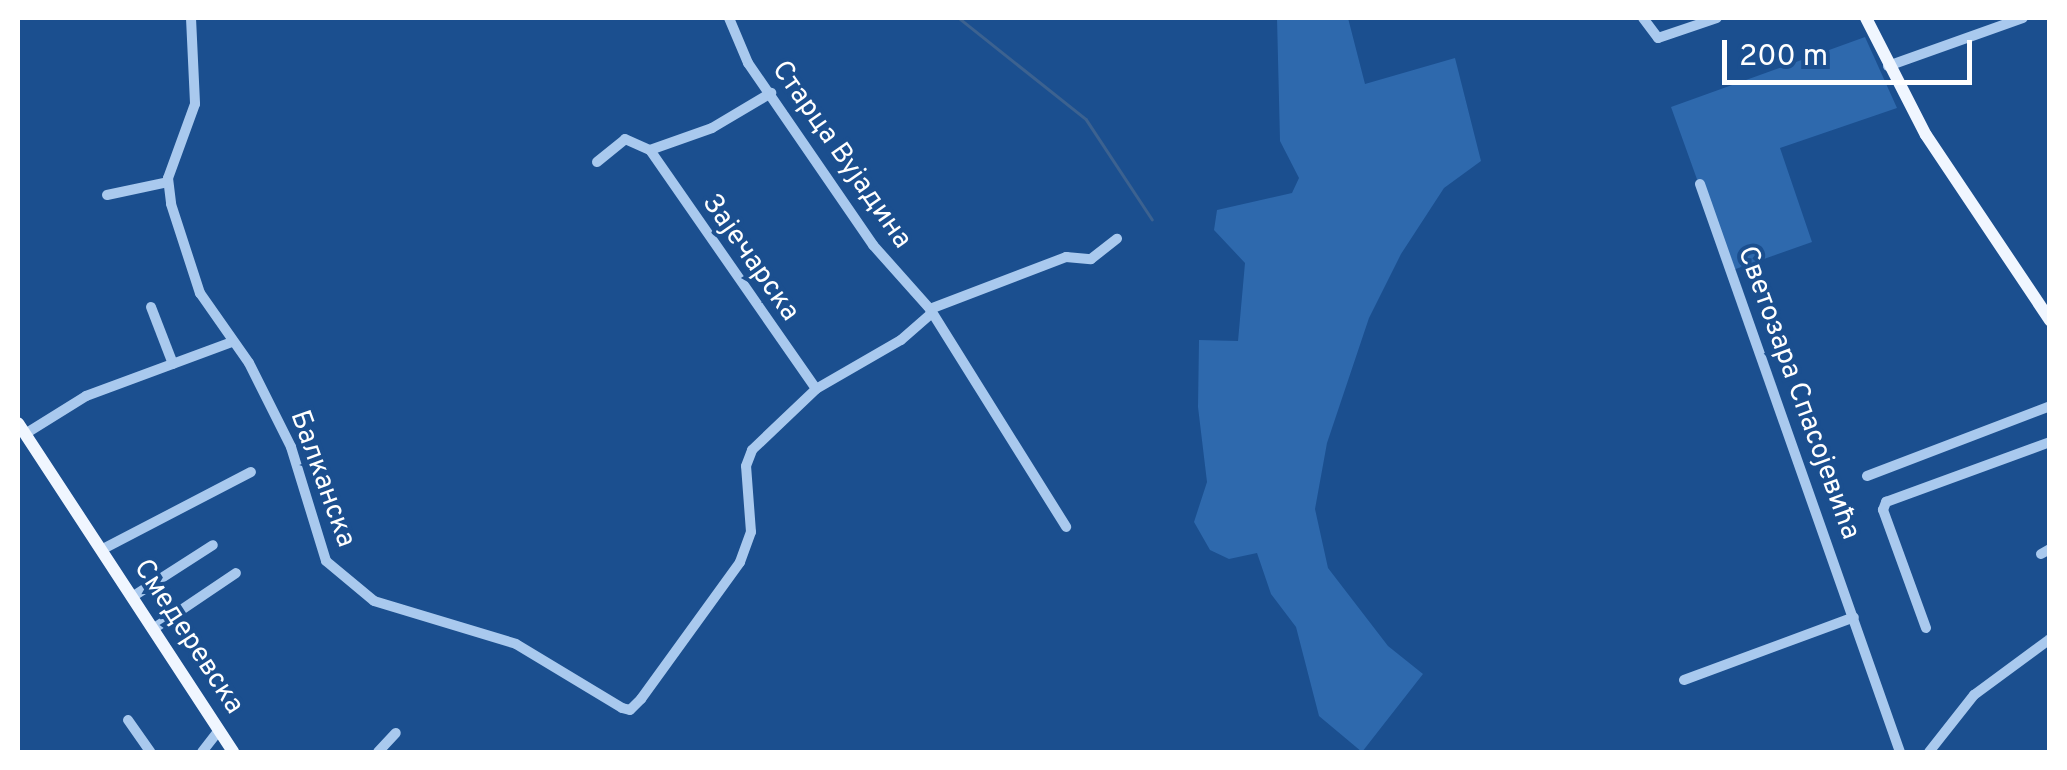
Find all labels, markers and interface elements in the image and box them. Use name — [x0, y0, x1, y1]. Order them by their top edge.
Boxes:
scale bar — [1727, 20, 1977, 82]
text: 200 m — [1739, 39, 1828, 76]
street label: Старца Вујадина — [764, 55, 918, 255]
street label: Зајечарска — [694, 188, 806, 328]
street label: Светозара Спасојевића — [1729, 242, 1867, 544]
street label: Балканска — [282, 406, 362, 552]
street label: Смедеревска — [125, 553, 251, 721]

